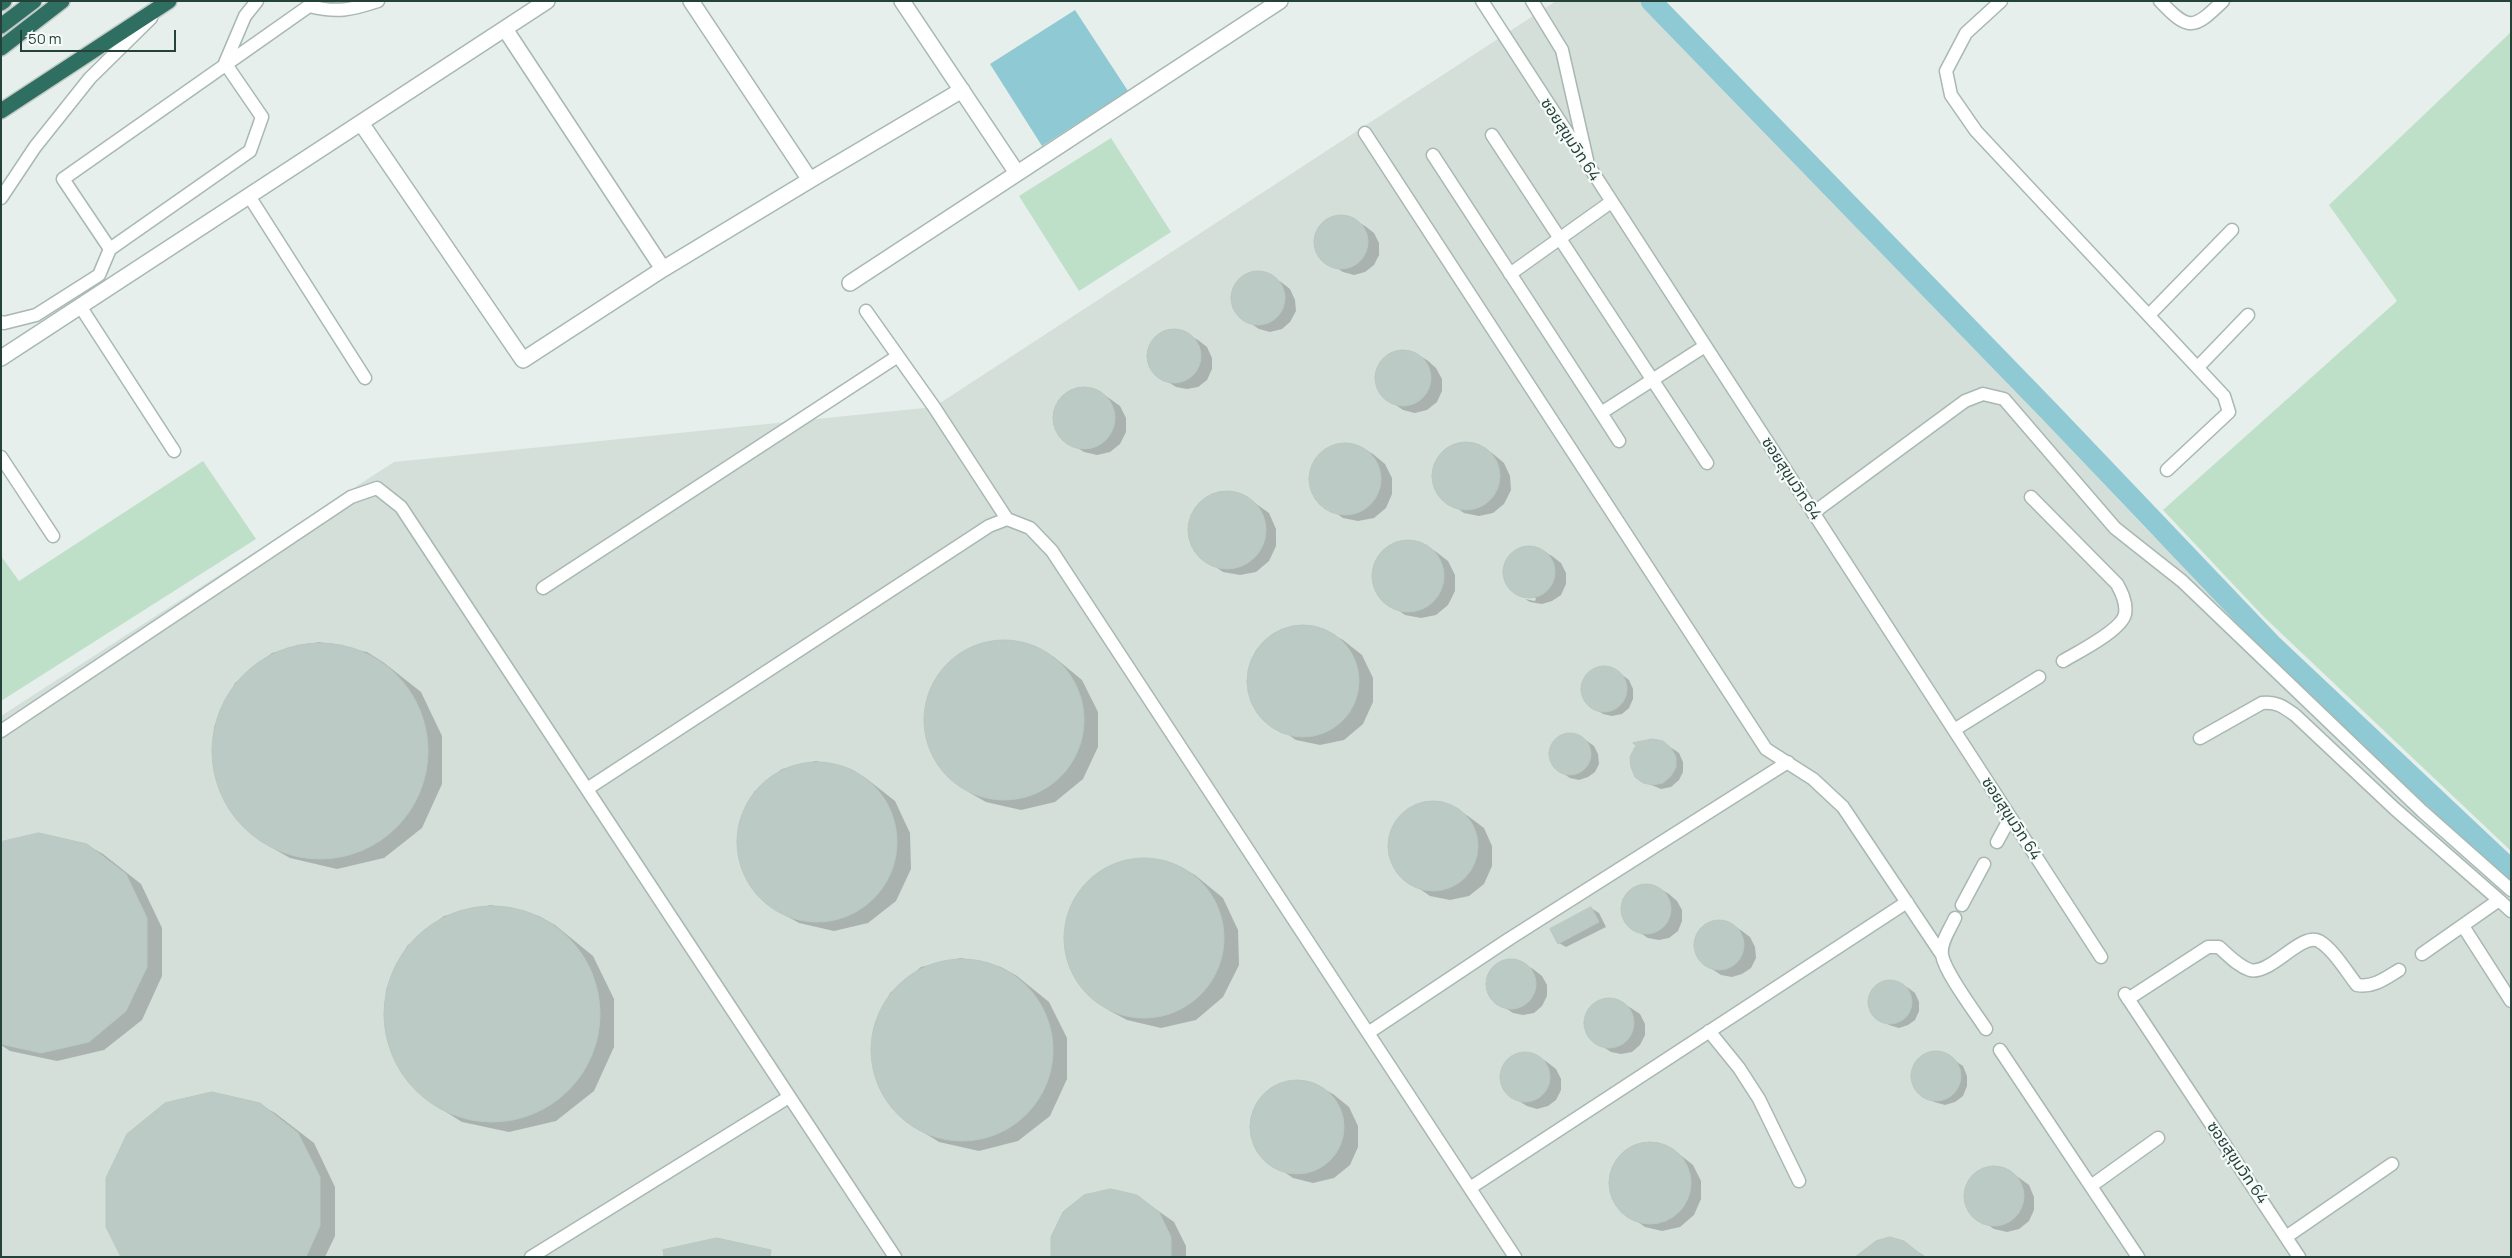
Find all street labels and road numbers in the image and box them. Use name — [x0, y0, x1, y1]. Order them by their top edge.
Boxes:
street label: ซอยสุขุมวิท 64 — [1536, 95, 1604, 185]
street label: ซอยสุขุมวิท 64 — [1757, 434, 1825, 524]
street label: ซอยสุขุมวิท 64 — [1977, 774, 2045, 864]
street label: ซอยสุขุมวิท 64 — [2202, 1118, 2272, 1208]

